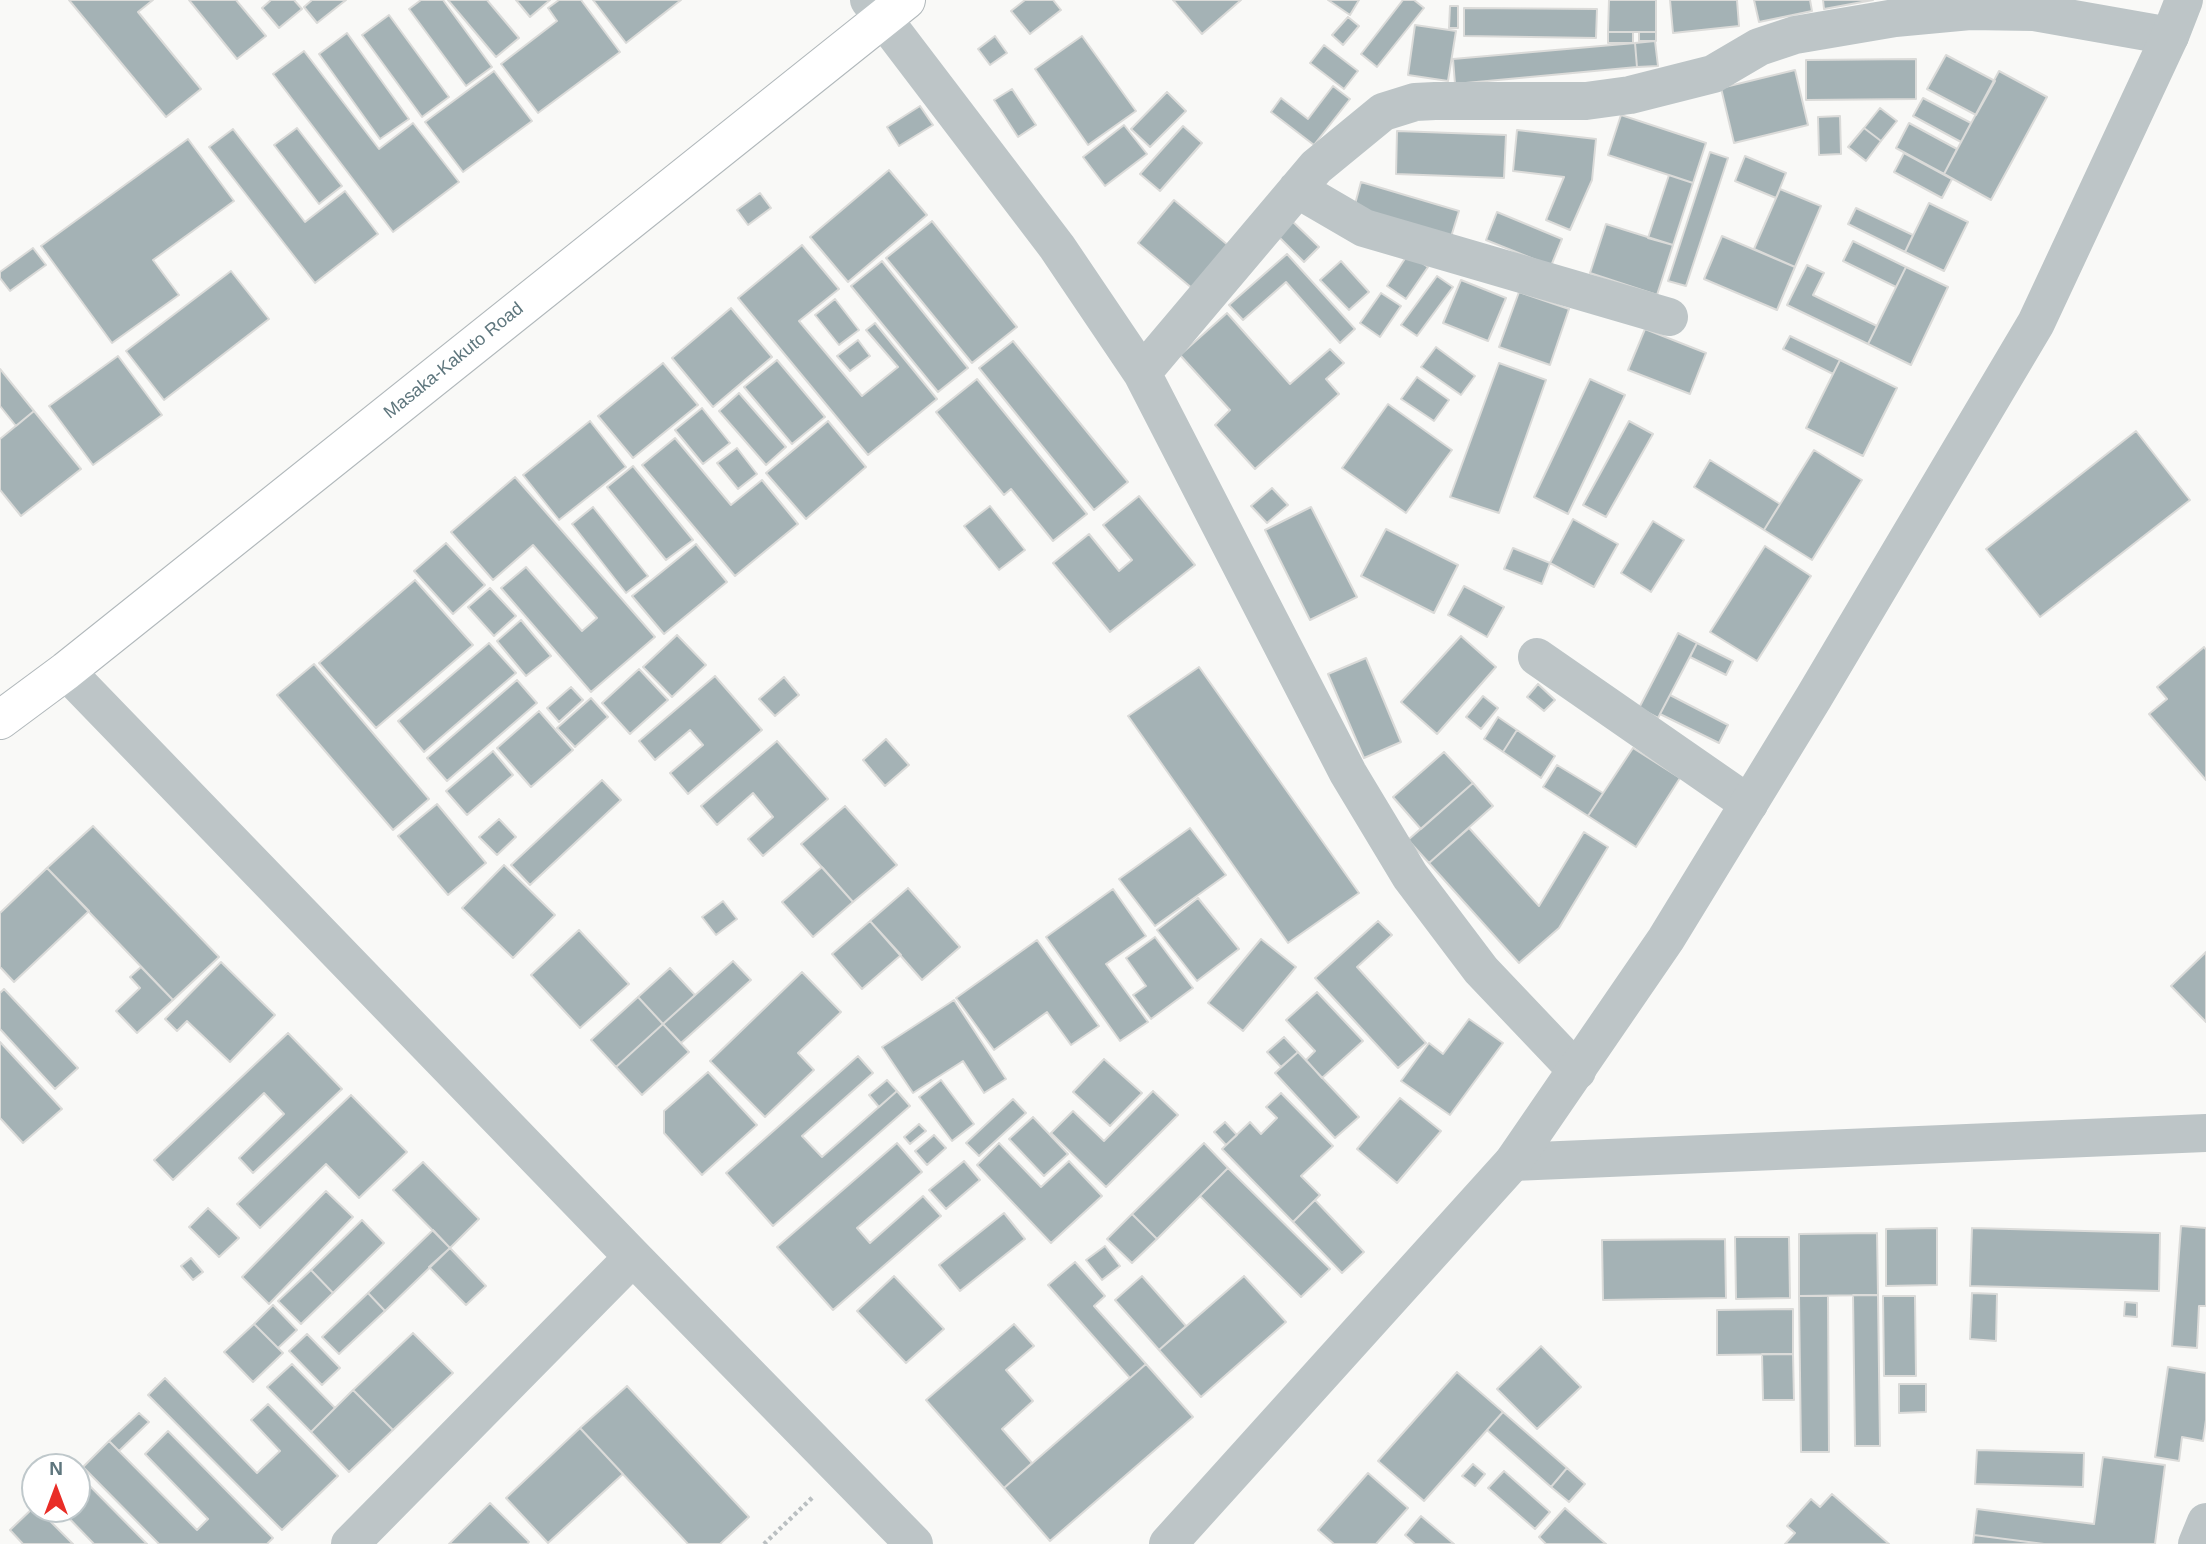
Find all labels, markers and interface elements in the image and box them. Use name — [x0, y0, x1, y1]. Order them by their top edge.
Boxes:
street label: Masaka-Kakuto Road — [380, 298, 528, 424]
north arrow — [21, 1453, 91, 1523]
text: N — [49, 1458, 63, 1479]

